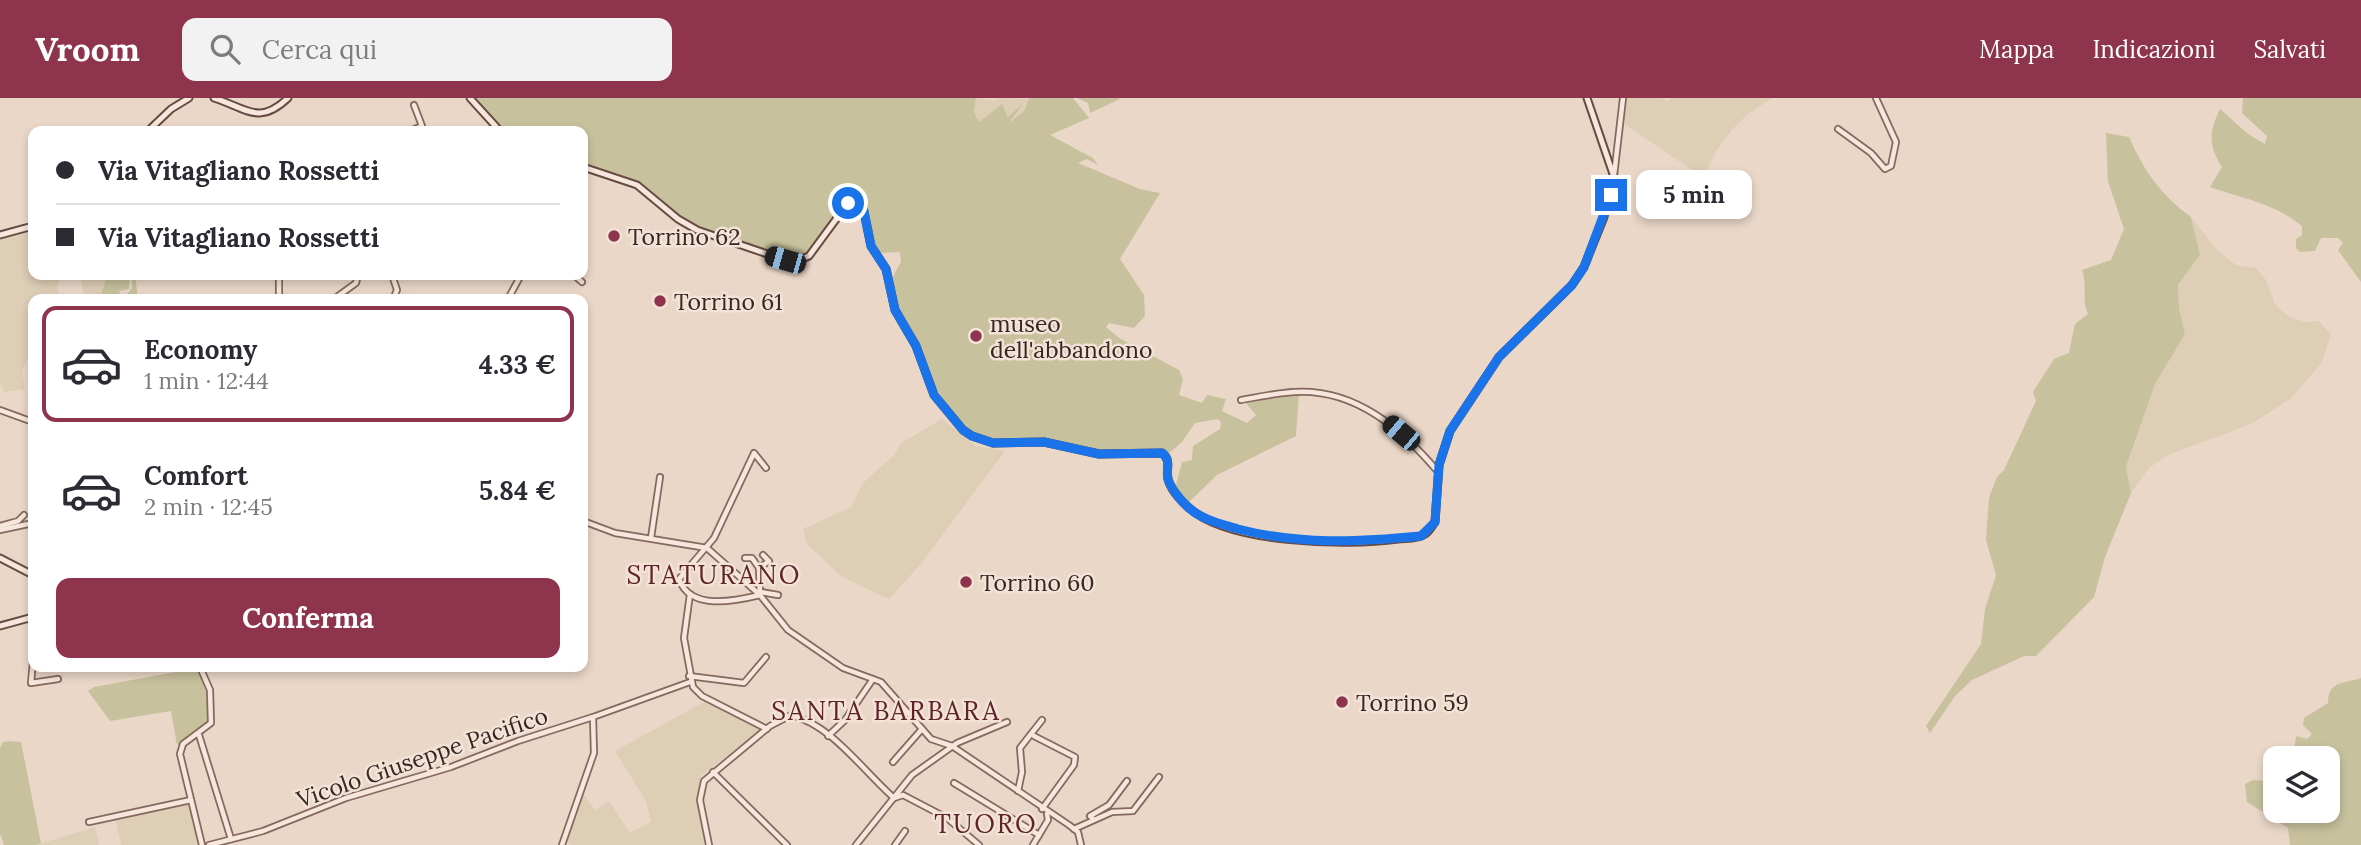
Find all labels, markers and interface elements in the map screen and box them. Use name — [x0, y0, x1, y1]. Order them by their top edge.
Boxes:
search box — [182, 18, 672, 81]
text: Vroom — [35, 28, 140, 70]
icon: search — [206, 30, 244, 68]
text: Cerca qui — [262, 33, 377, 66]
text: Mappa — [1979, 34, 2054, 65]
text: Indicazioni — [2092, 34, 2215, 65]
text: Salvati — [2253, 34, 2326, 65]
text: Via Vitagliano Rossetti — [98, 154, 379, 187]
callout: 5 min — [1636, 170, 1751, 220]
route end — [1595, 179, 1627, 211]
text: 5 min — [1663, 180, 1725, 209]
route start — [832, 187, 864, 219]
text: Via Vitagliano Rossetti — [98, 221, 379, 254]
place label: Torrino 62 — [628, 222, 741, 251]
marker: Torrino 62 — [606, 228, 622, 244]
car — [762, 244, 809, 276]
place label: Torrino 61 — [674, 287, 783, 316]
marker: Torrino 61 — [652, 293, 668, 309]
place label: museo dell'abbandono — [990, 309, 1152, 364]
marker: museo dell'abbandono — [968, 328, 984, 344]
icon: car — [60, 333, 123, 396]
text: Economy — [144, 333, 257, 366]
text: 4.33 € — [479, 348, 556, 381]
text: 1 min · 12:44 — [144, 366, 269, 395]
car — [1379, 411, 1424, 455]
icon: car — [60, 459, 123, 522]
text: Comfort — [144, 459, 248, 492]
text: 5.84 € — [479, 474, 556, 507]
text: 2 min · 12:45 — [144, 492, 273, 521]
district label: STATURANO — [627, 558, 801, 591]
place label: Torrino 60 — [980, 568, 1094, 597]
marker: Torrino 60 — [958, 574, 974, 590]
button: Conferma — [56, 578, 560, 658]
place label: Torrino 59 — [1356, 688, 1469, 717]
district label: SANTA BARBARA — [771, 694, 1001, 727]
marker: Torrino 59 — [1334, 694, 1350, 710]
street label: Vicolo Giuseppe Pacifico — [292, 700, 551, 814]
map controls — [2263, 746, 2340, 823]
button: layers — [2263, 746, 2340, 823]
district label: TUORO — [934, 807, 1038, 840]

